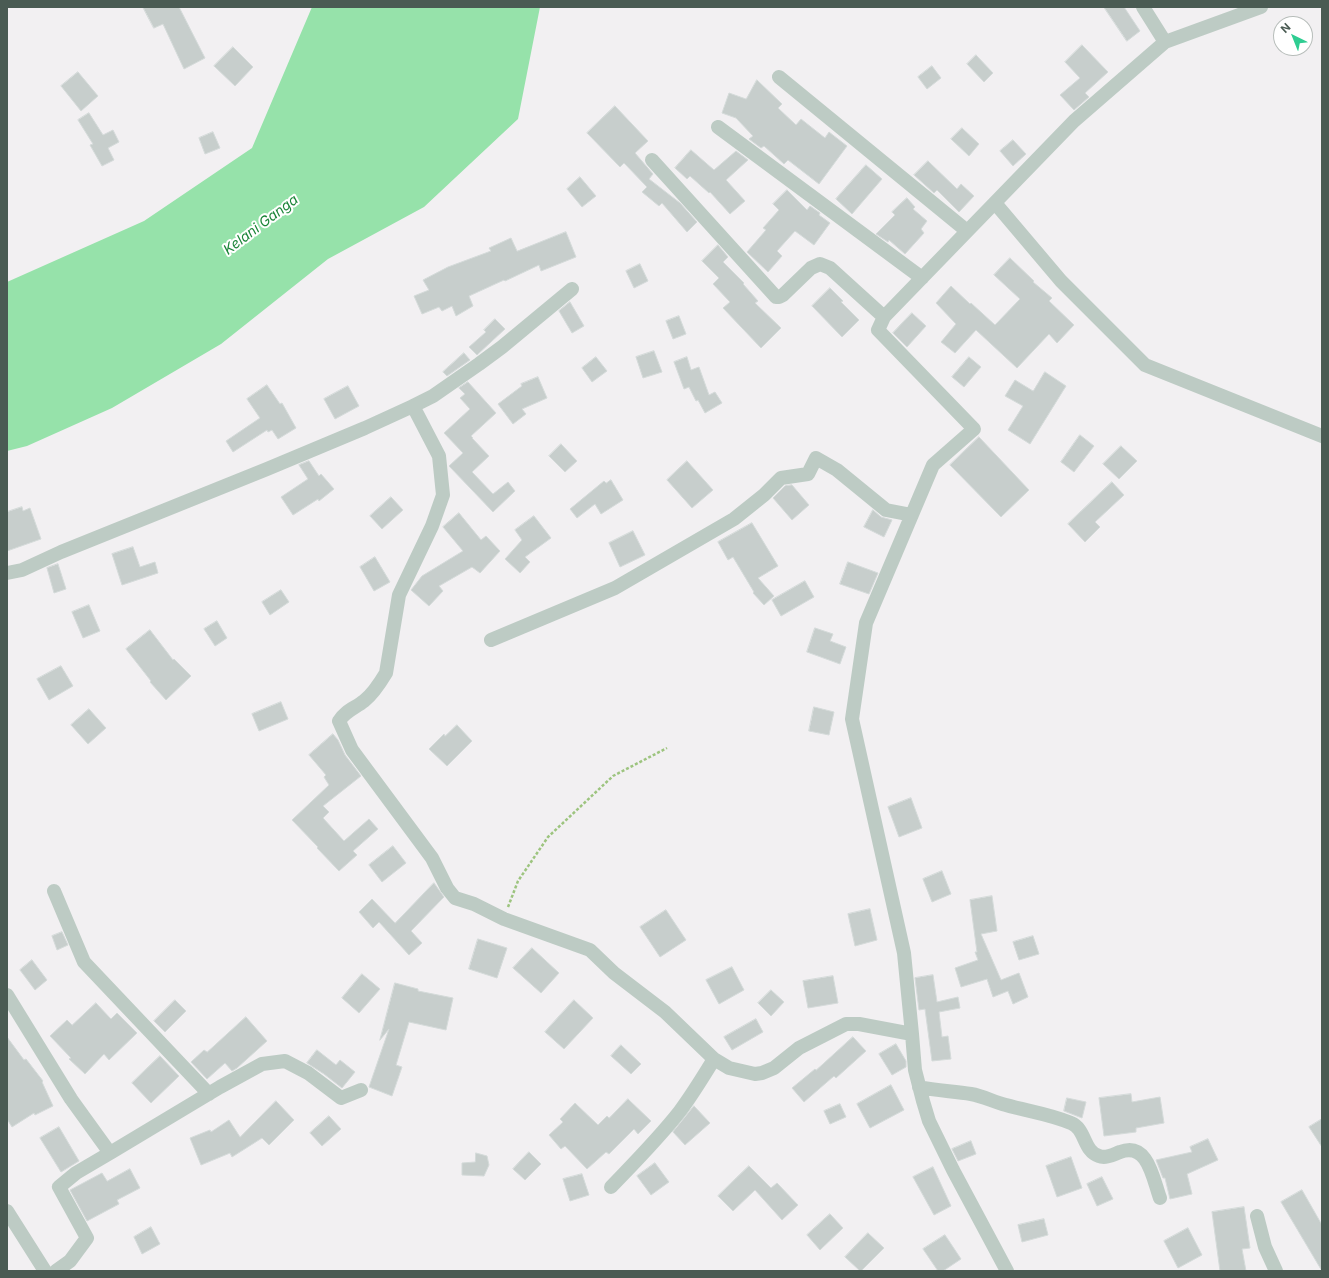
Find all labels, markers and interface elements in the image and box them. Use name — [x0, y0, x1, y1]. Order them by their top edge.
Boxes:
north arrow — [1273, 16, 1313, 56]
text: N — [1278, 20, 1293, 36]
water label: Kelani Ganga — [220, 192, 302, 258]

